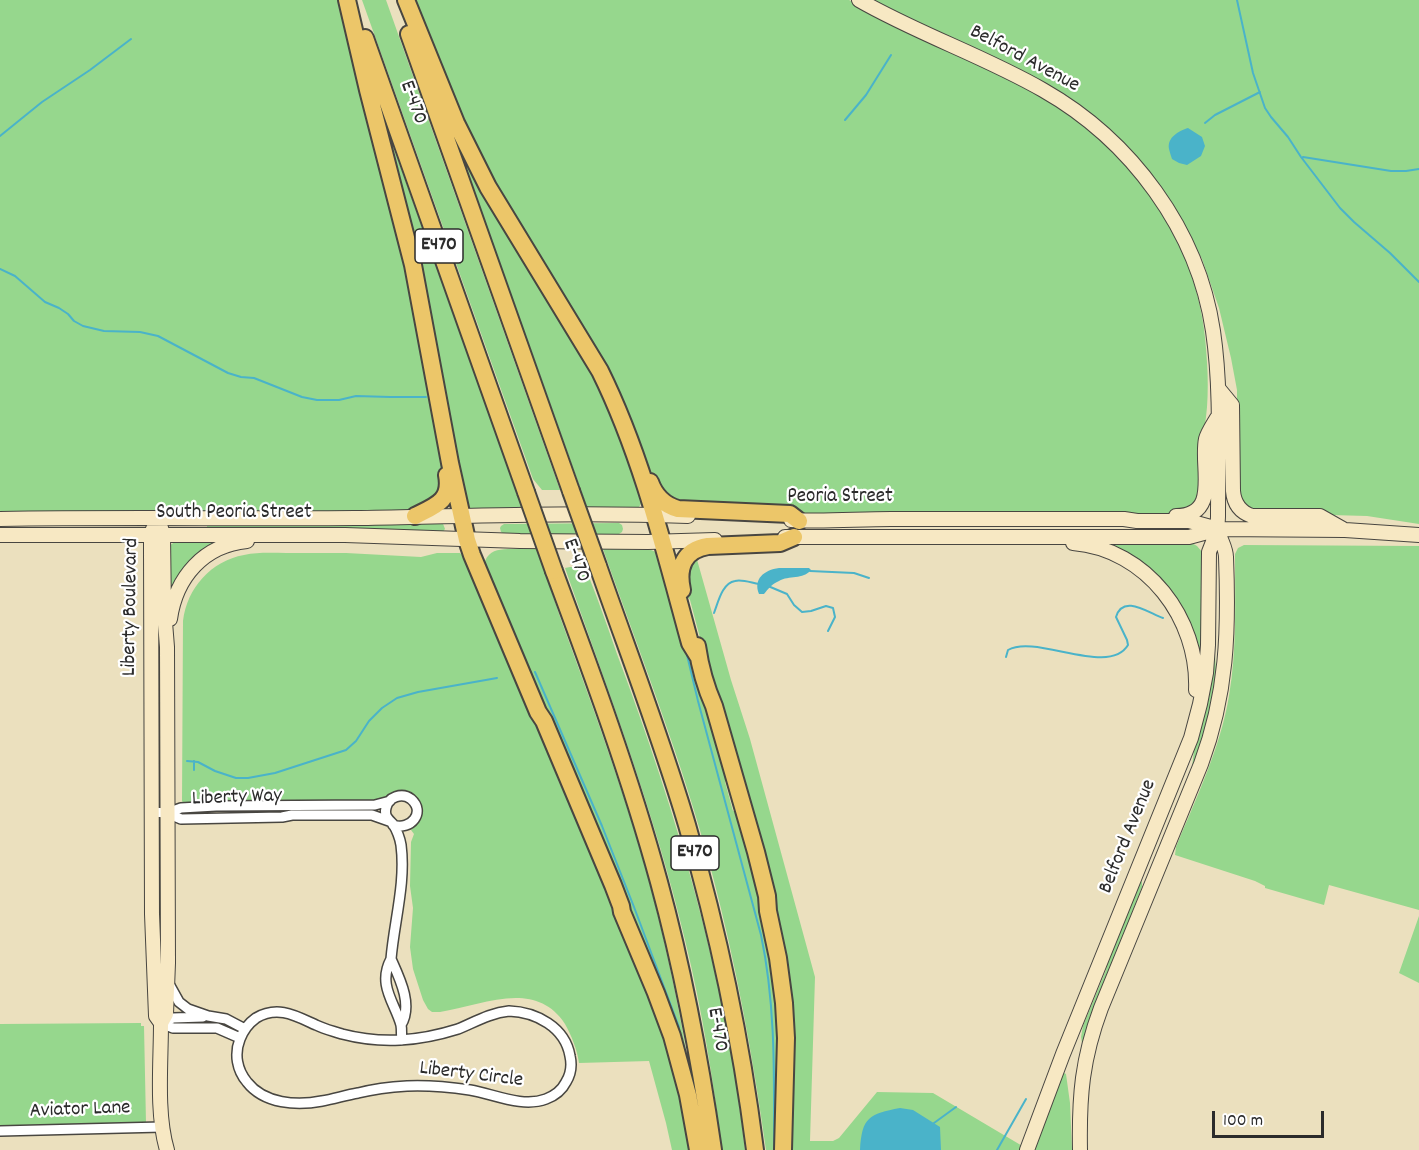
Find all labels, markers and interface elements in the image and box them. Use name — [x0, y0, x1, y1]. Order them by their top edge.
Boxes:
street label: Belford Avenue — [965, 21, 1083, 99]
street label: E-470 — [392, 78, 432, 128]
road number: E470 — [415, 229, 463, 263]
street label: Peoria Street — [787, 485, 893, 511]
street label: South Peoria Street — [156, 501, 312, 527]
street label: E-470 — [555, 536, 595, 586]
street label: Liberty Boulevard — [118, 538, 146, 676]
street label: Belford Avenue — [1095, 776, 1163, 898]
street label: Liberty Way — [192, 785, 282, 813]
road number: E470 — [671, 836, 719, 870]
street label: E-470 — [700, 1006, 732, 1054]
street label: Liberty Circle — [418, 1057, 524, 1095]
street label: Aviator Lane — [29, 1097, 131, 1125]
scale bar — [1215, 1099, 1328, 1137]
text: 100 m — [1223, 1109, 1263, 1134]

